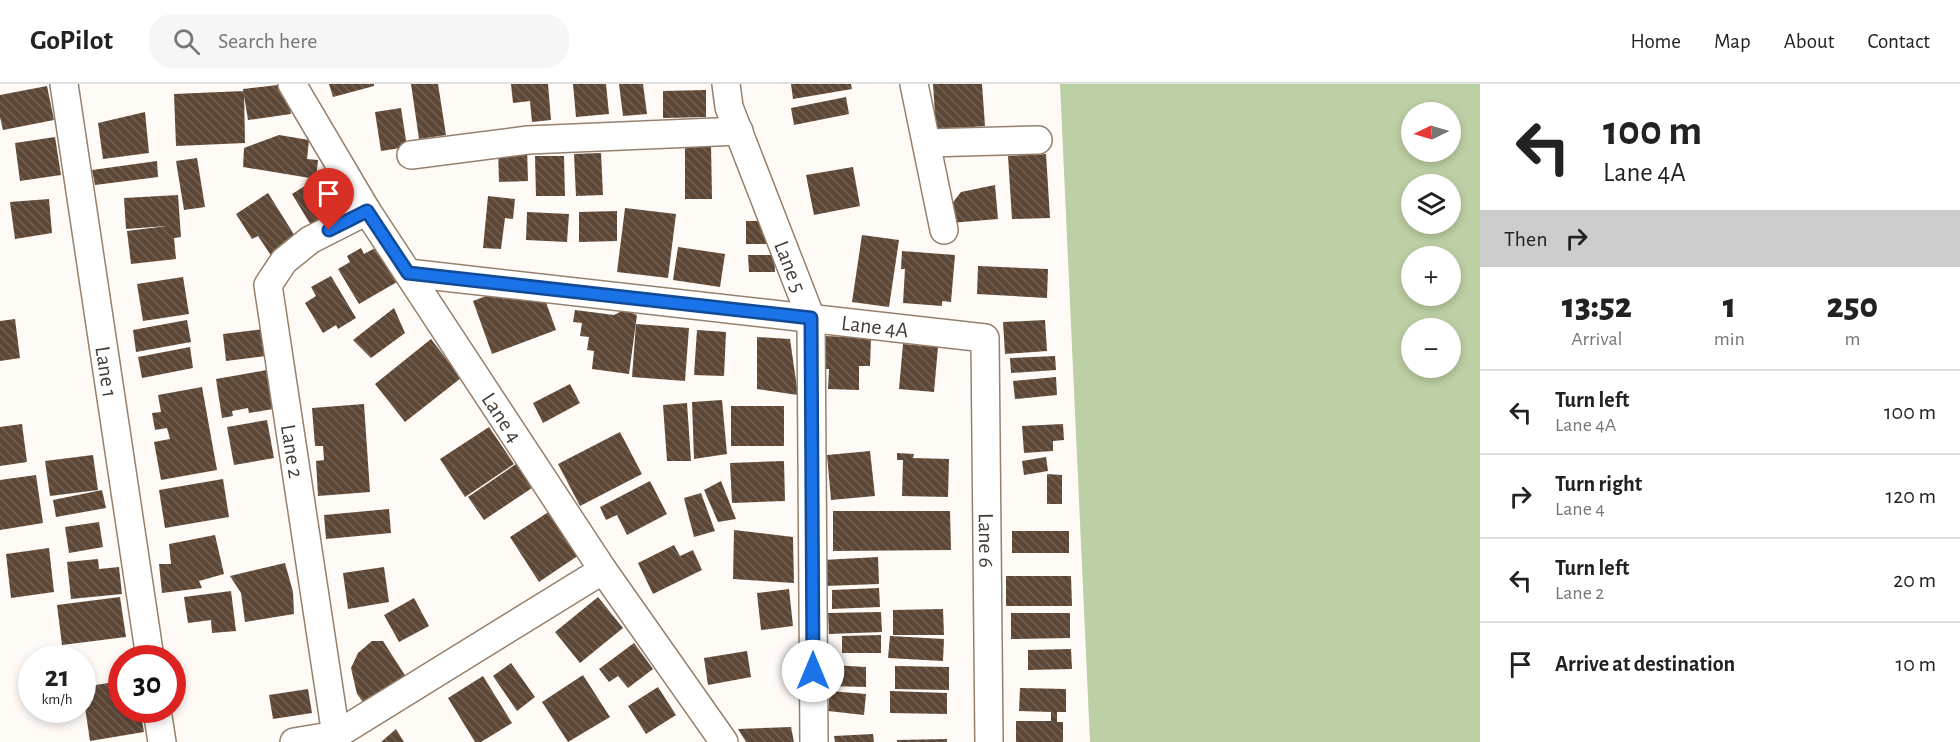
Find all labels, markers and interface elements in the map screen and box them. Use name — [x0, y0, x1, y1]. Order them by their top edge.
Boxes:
search box — [149, 14, 569, 68]
icon: search — [170, 25, 203, 58]
text: GoPilot — [30, 27, 113, 55]
text: Search here — [218, 30, 318, 52]
text: Home — [1630, 31, 1681, 52]
text: Map — [1714, 31, 1751, 52]
text: About — [1784, 31, 1834, 52]
text: Contact — [1867, 31, 1930, 52]
north arrow — [1401, 102, 1461, 162]
map controls — [1401, 102, 1461, 378]
icon: left — [1504, 108, 1582, 186]
text: 100 m — [1603, 110, 1702, 152]
text: Lane 4A — [1603, 159, 1686, 186]
pin — [303, 168, 354, 230]
button: layers — [1401, 174, 1461, 234]
icon: arrive — [312, 177, 345, 210]
icon: right — [1560, 222, 1593, 255]
text: Then — [1504, 228, 1548, 250]
street label: Lane 5 — [770, 238, 810, 295]
button: + — [1401, 246, 1461, 306]
text: 13:52 — [1562, 288, 1632, 324]
text: 1 — [1723, 288, 1736, 324]
text: 250 — [1827, 288, 1878, 324]
street label: Lane 4A — [840, 312, 910, 341]
button: − — [1401, 318, 1461, 378]
text: Arrival — [1571, 329, 1623, 349]
text: min — [1714, 329, 1745, 349]
text: m — [1844, 329, 1860, 349]
street label: Lane 1 — [91, 345, 121, 399]
street label: Lane 4 — [477, 389, 526, 446]
text: Turn left — [1555, 389, 1629, 411]
icon: left — [1504, 396, 1537, 429]
text: 100 m — [1884, 401, 1936, 423]
text: Lane 4A — [1555, 415, 1616, 435]
street label: Lane 2 — [277, 423, 307, 480]
text: Turn right — [1555, 473, 1642, 495]
icon: right — [1504, 480, 1537, 513]
text: 120 m — [1886, 485, 1936, 507]
text: Lane 4 — [1555, 499, 1605, 519]
street label: Lane 6 — [975, 513, 997, 568]
text: Turn left — [1555, 557, 1629, 579]
icon: left — [1504, 564, 1537, 597]
text: 20 m — [1893, 569, 1936, 591]
text: Lane 2 — [1555, 583, 1604, 603]
position arrow — [781, 639, 845, 703]
speed limit sign: 30 — [108, 645, 186, 723]
icon: arrive — [1504, 648, 1537, 681]
text: Arrive at destination — [1555, 653, 1735, 675]
text: 10 m — [1896, 653, 1936, 675]
text: 21 — [45, 662, 69, 692]
text: km/h — [42, 692, 72, 707]

